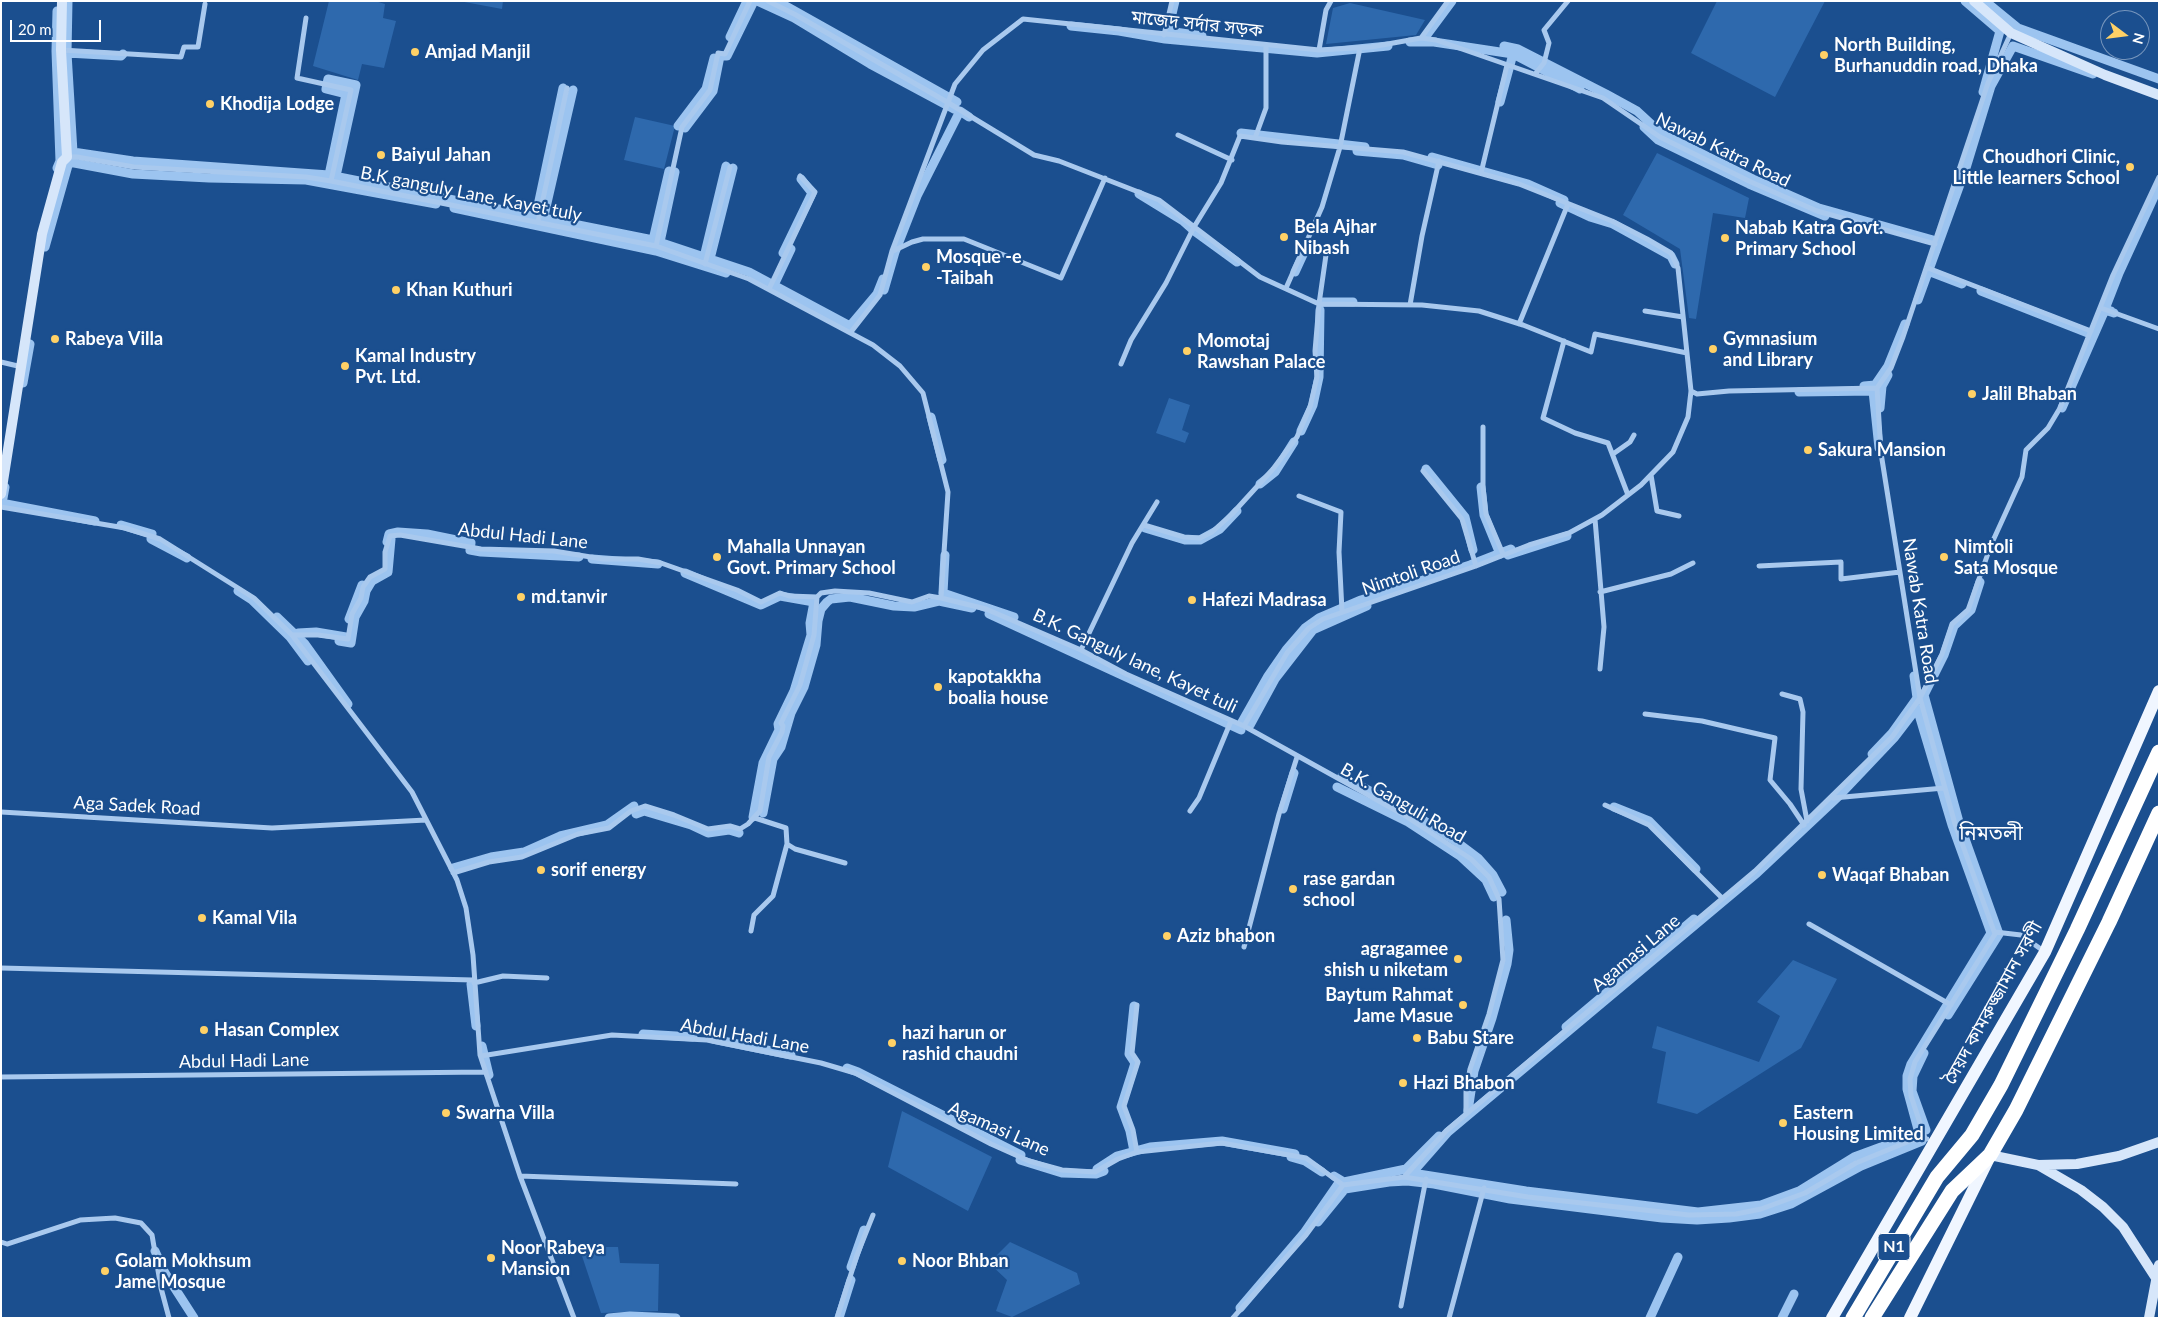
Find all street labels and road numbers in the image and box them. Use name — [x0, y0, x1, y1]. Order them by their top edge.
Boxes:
street label: মাজেদ সর্দার সড়ক — [1130, 6, 1264, 42]
street label: Nawab Katra Road — [1652, 108, 1794, 192]
street label: B.K ganguly Lane, Kayet tuly — [359, 162, 583, 226]
street label: Abdul Hadi Lane — [457, 518, 589, 554]
street label: Nawab Katra Road — [1898, 537, 1942, 685]
street label: Nimtoli Road — [1359, 546, 1463, 600]
street label: B.K. Ganguly lane, Kayet tuli — [1029, 604, 1241, 718]
street label: B.K. Ganguli Road — [1336, 758, 1470, 848]
street label: Aga Sadek Road — [73, 792, 201, 820]
street label: Agamasi Lane — [1587, 910, 1685, 996]
street label: সৈয়দ কামরুজ্জামান সরণী — [1939, 918, 2047, 1088]
street label: Abdul Hadi Lane — [679, 1014, 811, 1058]
street label: Abdul Hadi Lane — [179, 1049, 309, 1073]
street label: Agamasi Lane — [945, 1097, 1053, 1161]
road number: N1 — [1878, 1234, 1910, 1260]

